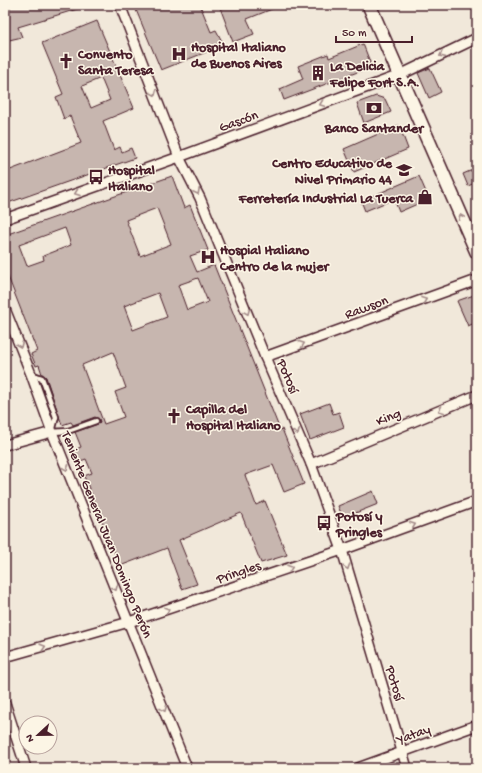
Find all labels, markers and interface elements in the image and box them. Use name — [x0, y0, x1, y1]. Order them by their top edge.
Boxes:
scale bar — [336, 18, 412, 44]
text: 50 m — [342, 27, 367, 41]
place label: Hospital Italiano de Buenos Aires — [191, 40, 287, 73]
hospital icon: Hospital Italiano de Buenos Aires — [170, 45, 188, 63]
place label: Convento Santa Teresa — [77, 47, 155, 80]
one-way arrow — [439, 50, 446, 58]
church icon: Convento Santa Teresa — [57, 52, 75, 70]
place label: La Delicia Felipe Fort S.A. — [329, 59, 420, 92]
building icon: La Delicia Felipe Fort S.A. — [309, 64, 327, 82]
one-way arrow — [150, 90, 158, 97]
bank icon: Banco Santander — [365, 99, 383, 117]
one-way arrow — [318, 100, 325, 108]
street label: Gascón — [217, 107, 261, 137]
place label: Banco Santander — [324, 121, 425, 138]
place label: Centro Educativo de Nivel Primario 44 — [271, 156, 393, 189]
school or university icon: Centro Educativo de Nivel Primario 44 — [395, 161, 413, 179]
place label: Hospital Italiano — [108, 163, 155, 196]
bus stop icon: Hospital Italiano — [87, 168, 105, 186]
one-way arrow — [192, 187, 200, 195]
shop icon: Ferretería Industrial La Tuerca — [416, 188, 434, 206]
one-way arrow — [73, 189, 80, 197]
place label: Ferretería Industrial La Tuerca — [238, 191, 414, 208]
one-way arrow — [458, 213, 466, 221]
place label: Hospial Italiano Centro de la mujer — [219, 243, 330, 276]
hospital icon: Hospial Italiano Centro de la mujer — [199, 248, 217, 266]
street label: Rawson — [343, 293, 391, 324]
one-way arrow — [420, 296, 427, 304]
one-way arrow — [242, 308, 250, 315]
one-way arrow — [298, 340, 305, 349]
one-way arrow — [15, 342, 23, 349]
street label: Potosí — [271, 356, 302, 398]
place label: Capilla del Hospital Italiano — [185, 402, 282, 435]
one-way arrow — [437, 405, 444, 413]
street label: King — [374, 406, 404, 431]
church icon: Capilla del Hospital Italiano — [165, 407, 183, 425]
one-way arrow — [292, 427, 300, 435]
street label: Teniente General Juan Domingo Perón — [56, 428, 155, 641]
one-way arrow — [62, 465, 70, 472]
place label: Potosí y Pringles — [335, 509, 383, 542]
bus stop icon: Potosí y Pringles — [315, 514, 333, 532]
one-way arrow — [409, 521, 416, 529]
street label: Pringles — [213, 558, 264, 589]
one-way arrow — [342, 563, 351, 570]
one-way arrow — [287, 564, 294, 573]
one-way arrow — [111, 585, 119, 592]
one-way arrow — [163, 606, 170, 614]
one-way arrow — [39, 643, 46, 652]
street label: Potosí — [380, 663, 407, 704]
one-way arrow — [159, 706, 167, 713]
north arrow — [18, 715, 58, 755]
street label: Yatay — [393, 721, 433, 750]
text: N — [24, 732, 37, 744]

